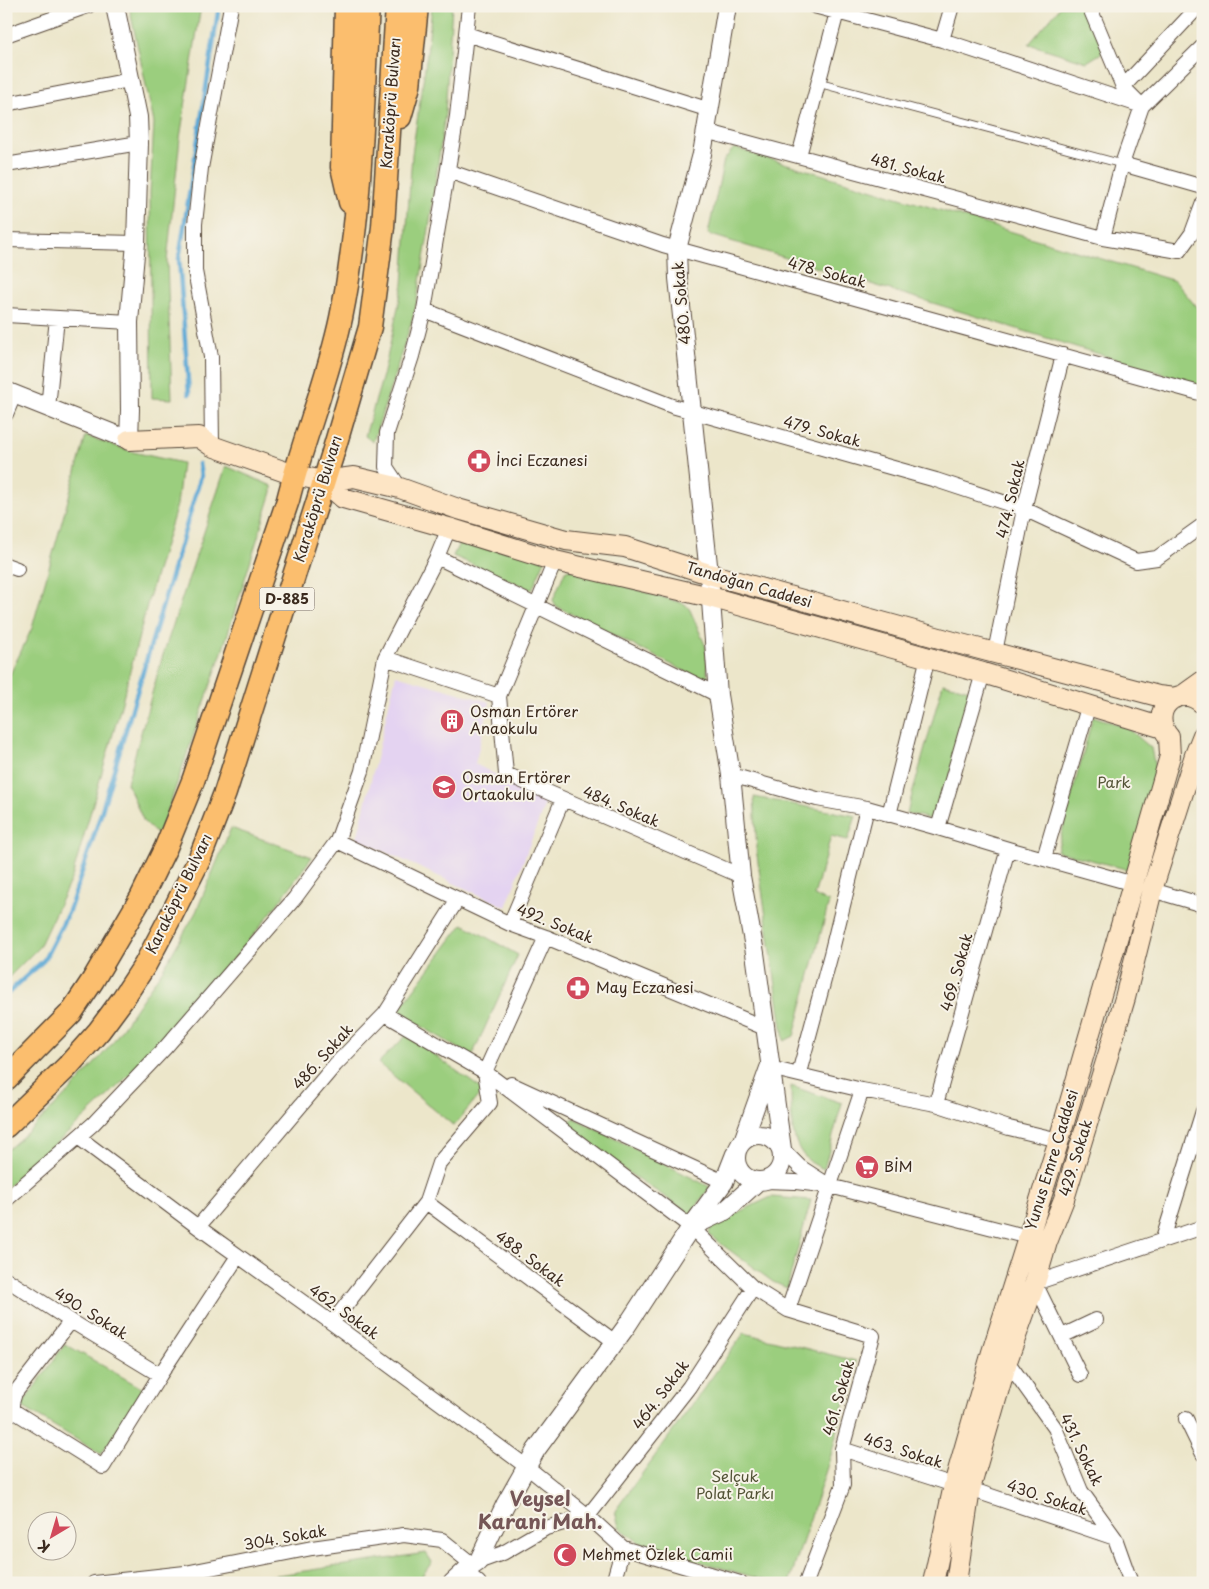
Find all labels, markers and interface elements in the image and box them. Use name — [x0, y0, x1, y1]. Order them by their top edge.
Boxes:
street label: Karaköprü Bulvarı — [373, 36, 406, 169]
street label: 481. Sokak — [868, 146, 949, 189]
street label: 478. Sokak — [786, 250, 870, 293]
street label: 480. Sokak — [665, 260, 696, 346]
street label: 479. Sokak — [781, 409, 864, 452]
street label: Karaköprü Bulvarı — [286, 432, 347, 565]
pharmacy icon: İnci Eczanesi — [466, 448, 492, 474]
place label: İnci Eczanesi — [496, 448, 588, 471]
street label: 474. Sokak — [989, 457, 1030, 540]
street label: Tandoğan Caddesi — [684, 555, 815, 613]
road number: D-885 — [260, 588, 314, 610]
place label: Osman Ertörer Anaokulu — [470, 699, 578, 739]
building icon: Osman Ertörer Anaokulu — [439, 708, 465, 734]
place label: Osman Ertörer Ortaokulu — [462, 765, 570, 805]
park label: Park — [1097, 770, 1131, 793]
school or university icon: Osman Ertörer Ortaokulu — [431, 774, 457, 800]
street label: 484. Sokak — [580, 779, 664, 832]
street label: Karaköprü Bulvarı — [138, 829, 217, 958]
street label: 492. Sokak — [514, 897, 598, 949]
street label: 469. Sokak — [933, 929, 978, 1014]
pharmacy icon: May Eczanesi — [565, 975, 591, 1001]
place label: May Eczanesi — [596, 975, 694, 998]
street label: 486. Sokak — [286, 1018, 358, 1094]
street label: Yunus Emre Caddesi — [1018, 1086, 1083, 1233]
street label: 429. Sokak — [1052, 1116, 1097, 1199]
supermarket icon: BİM — [854, 1154, 880, 1180]
place label: BİM — [884, 1154, 913, 1177]
street label: 488. Sokak — [491, 1224, 571, 1292]
street label: 462. Sokak — [305, 1277, 385, 1344]
street label: 490. Sokak — [50, 1281, 133, 1345]
street label: 464. Sokak — [626, 1354, 694, 1434]
street label: 461. Sokak — [816, 1357, 859, 1438]
street label: 431. Sokak — [1055, 1409, 1110, 1490]
street label: 463. Sokak — [861, 1426, 947, 1473]
park label: Selçuk Polat Parkı — [696, 1464, 774, 1504]
street label: 430. Sokak — [1004, 1473, 1091, 1521]
district label: Veysel Karani Mah. — [478, 1483, 602, 1536]
north arrow — [28, 1512, 78, 1562]
street label: 304. Sokak — [242, 1518, 328, 1555]
text: K — [33, 1535, 54, 1558]
mosque icon: Mehmet Özlek Camii — [552, 1542, 578, 1568]
place label: Mehmet Özlek Camii — [582, 1542, 733, 1565]

